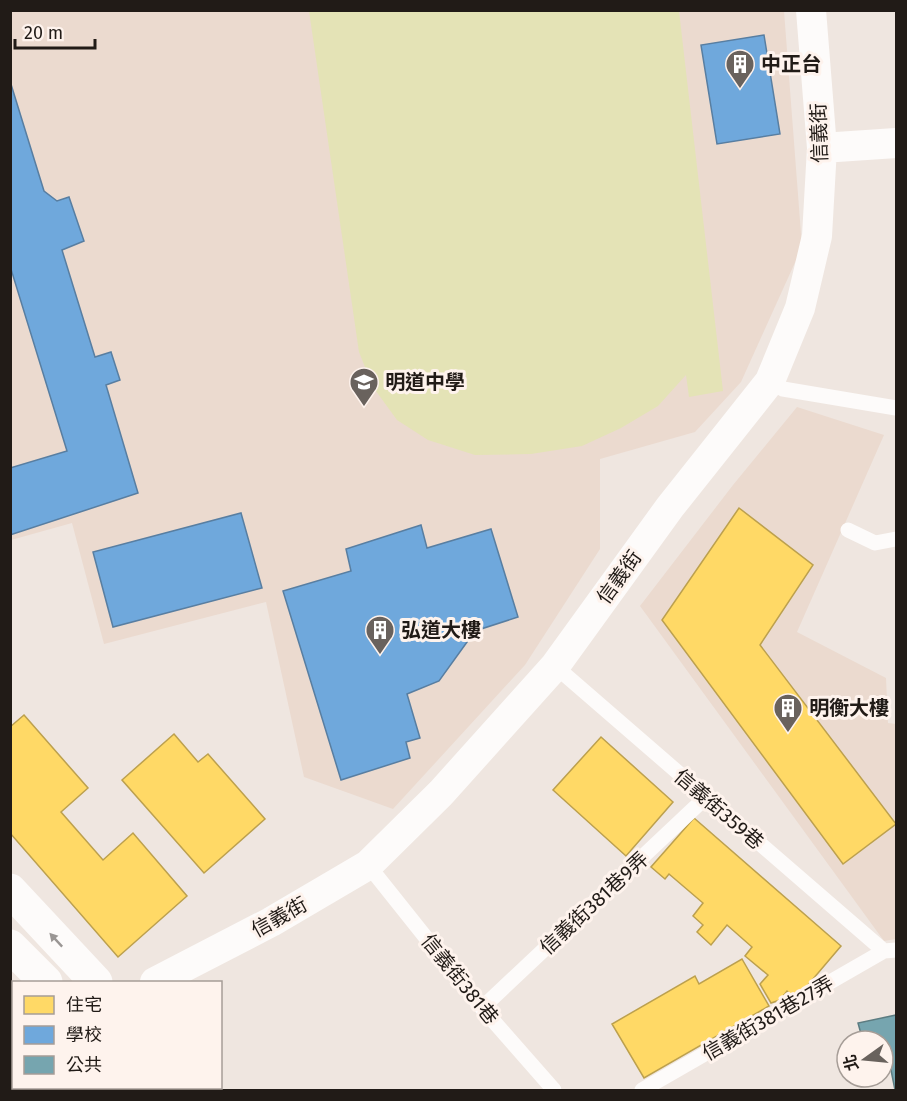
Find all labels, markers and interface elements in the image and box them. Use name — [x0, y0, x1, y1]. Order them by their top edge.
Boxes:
scale bar — [15, 12, 94, 50]
text: 20 m — [24, 22, 63, 44]
building icon: 中正台 — [724, 48, 756, 90]
place label: 中正台 — [761, 52, 821, 76]
street label: 信義街 — [806, 103, 832, 163]
school or university icon: 明道中學 — [348, 366, 380, 408]
place label: 明道中學 — [385, 370, 465, 394]
street label: 信義街 — [592, 546, 646, 608]
building icon: 弘道大樓 — [364, 614, 396, 656]
place label: 弘道大樓 — [401, 618, 481, 642]
building icon: 明衡大樓 — [772, 692, 804, 734]
place label: 明衡大樓 — [809, 696, 889, 720]
street label: 信義街359巷 — [670, 764, 768, 854]
street label: 信義街381巷9弄 — [535, 847, 653, 959]
street label: 信義街 — [247, 892, 311, 942]
street label: 信義街381巷 — [416, 929, 504, 1029]
one-way arrow — [49, 932, 63, 947]
street label: 信義街381巷27弄 — [698, 971, 838, 1065]
legend — [12, 981, 222, 1089]
text: 住宅 — [66, 994, 102, 1016]
text: 學校 — [66, 1024, 102, 1046]
north arrow — [835, 1029, 895, 1089]
text: 北 — [840, 1053, 862, 1073]
text: 公共 — [66, 1054, 102, 1076]

